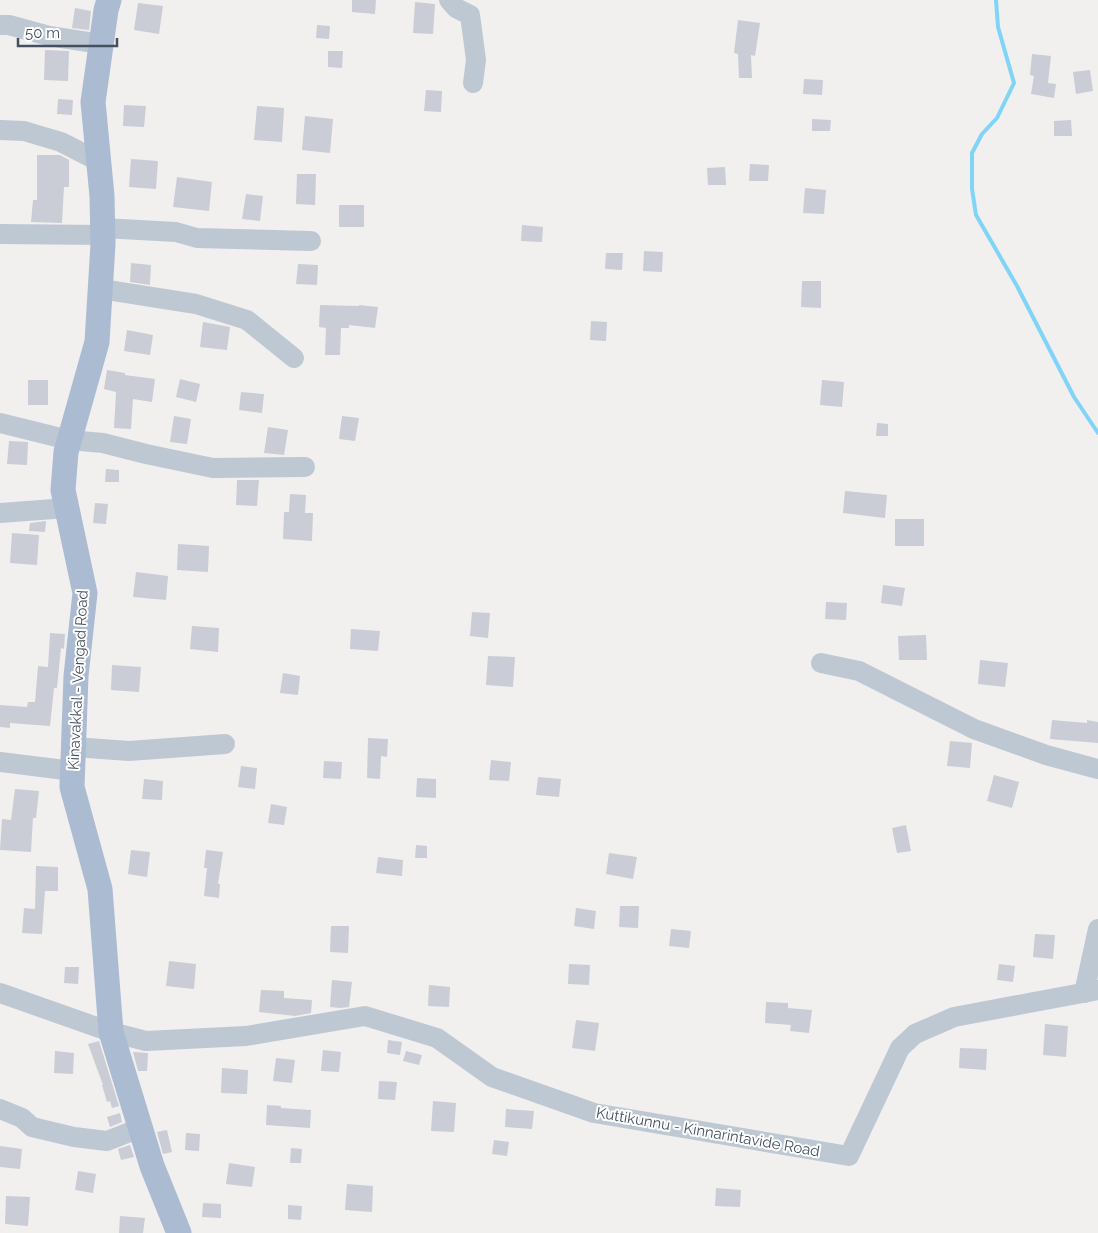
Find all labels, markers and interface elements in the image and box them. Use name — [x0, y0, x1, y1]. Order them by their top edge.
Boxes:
scale bar — [18, 15, 116, 47]
text: 50 m — [25, 24, 60, 42]
street label: Kinavakkal - Vengad Road — [64, 590, 92, 770]
street label: Kuttikunnu - Kinnarintavide Road — [595, 1103, 821, 1161]

